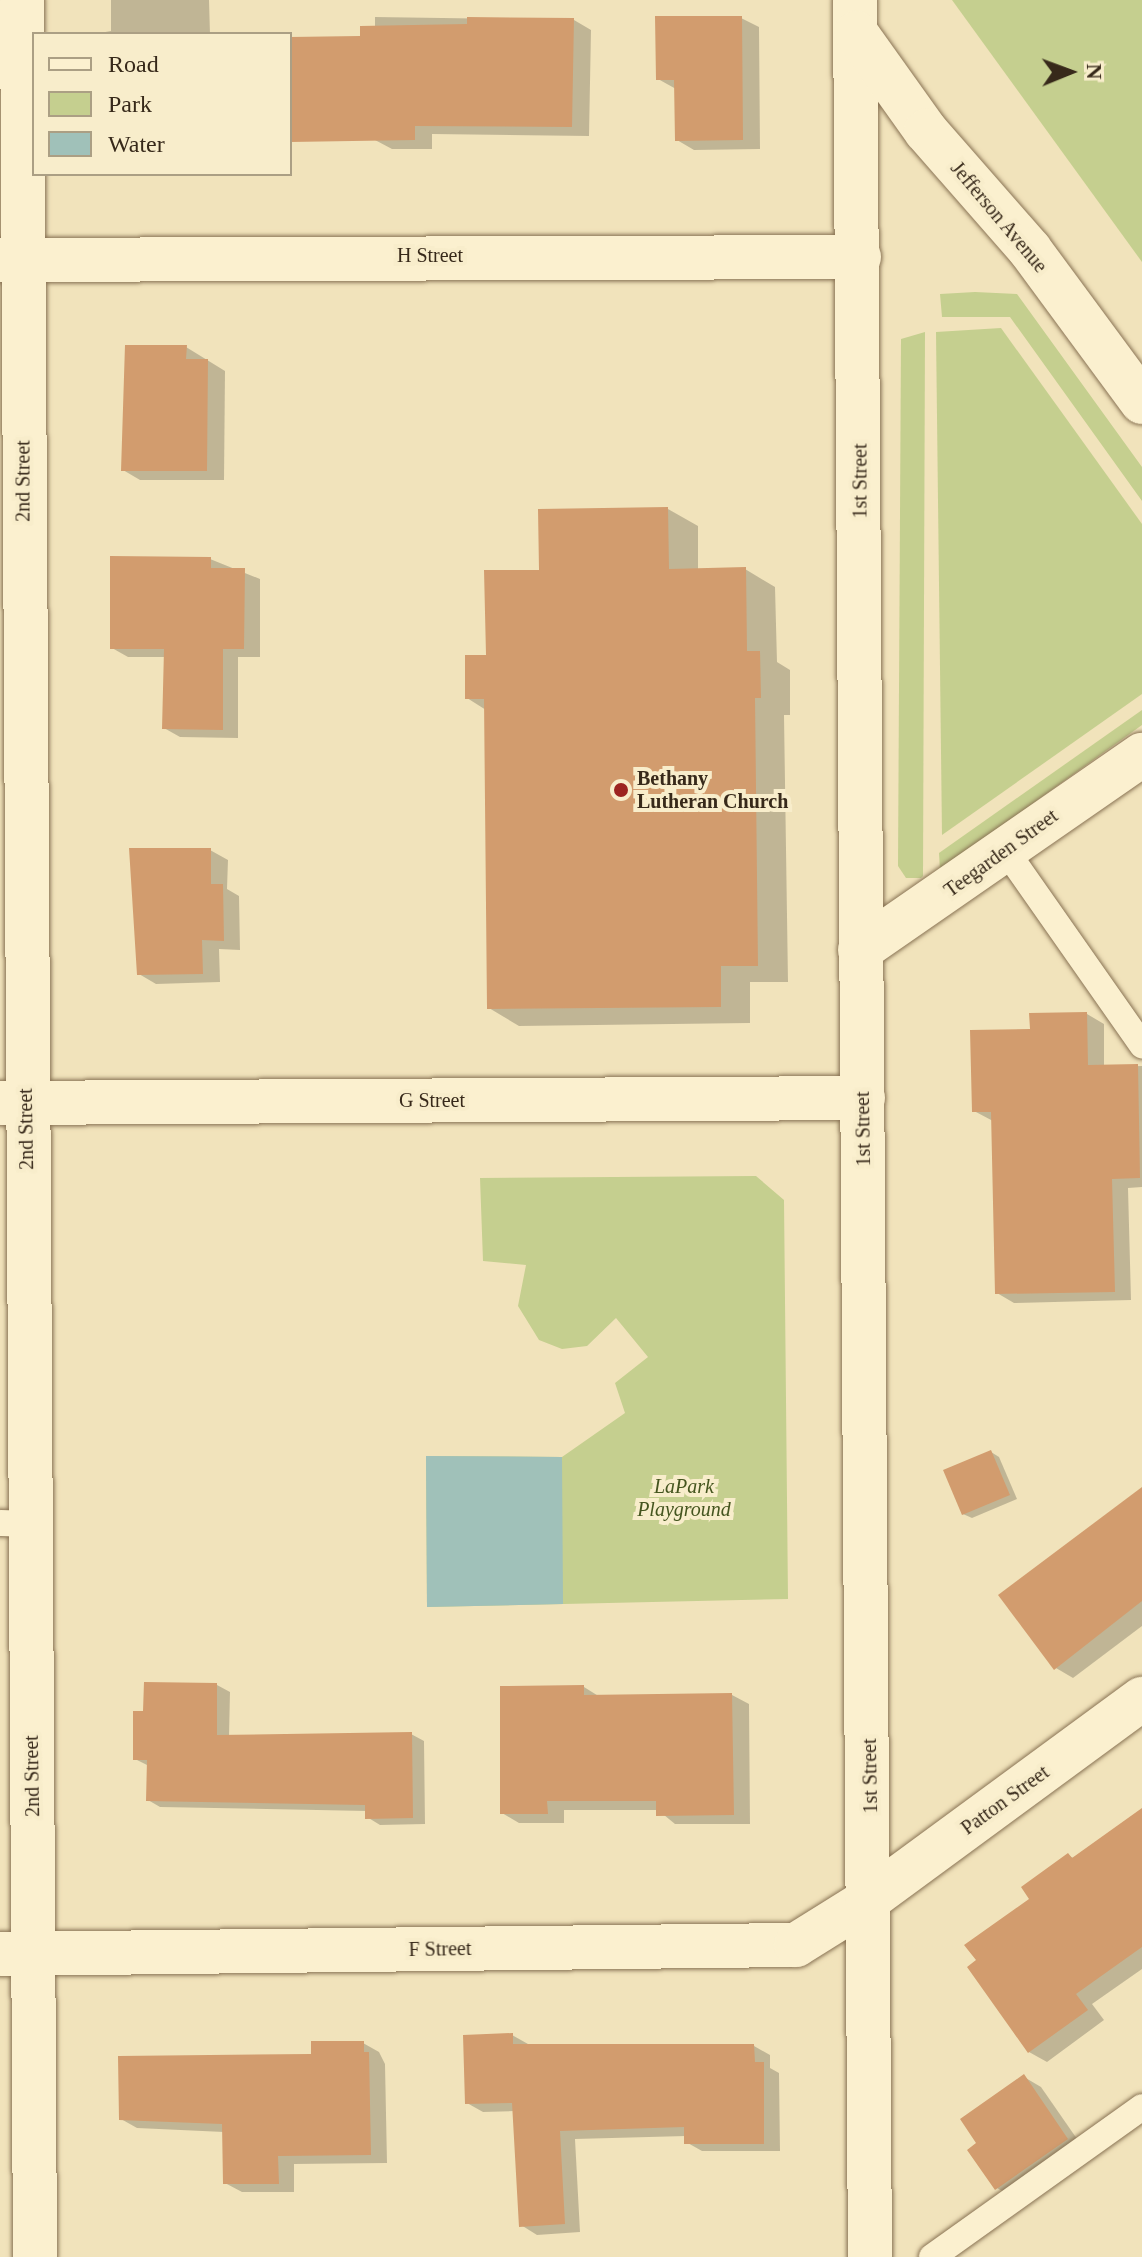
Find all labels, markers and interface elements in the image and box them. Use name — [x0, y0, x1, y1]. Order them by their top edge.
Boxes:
legend — [32, 32, 292, 176]
north arrow — [1030, 32, 1110, 112]
text: Road — [108, 51, 159, 77]
text: N — [1082, 63, 1107, 80]
text: Park — [108, 91, 152, 117]
text: Water — [108, 131, 165, 157]
street label: Jefferson Avenue — [945, 156, 1053, 278]
street label: H Street — [397, 243, 463, 267]
street label: 2nd Street — [11, 440, 35, 522]
street label: 1st Street — [848, 444, 872, 518]
place label: Bethany Lutheran Church — [637, 766, 788, 813]
marker: Bethany Lutheran Church — [612, 781, 630, 799]
street label: Teegarden Street — [939, 804, 1063, 902]
street label: 2nd Street — [13, 1088, 39, 1170]
street label: G Street — [399, 1088, 465, 1112]
street label: 1st Street — [850, 1091, 876, 1167]
park label: LaPark Playground — [637, 1475, 731, 1522]
street label: 2nd Street — [19, 1735, 45, 1817]
street label: 1st Street — [857, 1738, 883, 1814]
street label: Patton Street — [956, 1760, 1054, 1840]
street label: F Street — [408, 1936, 472, 1962]

